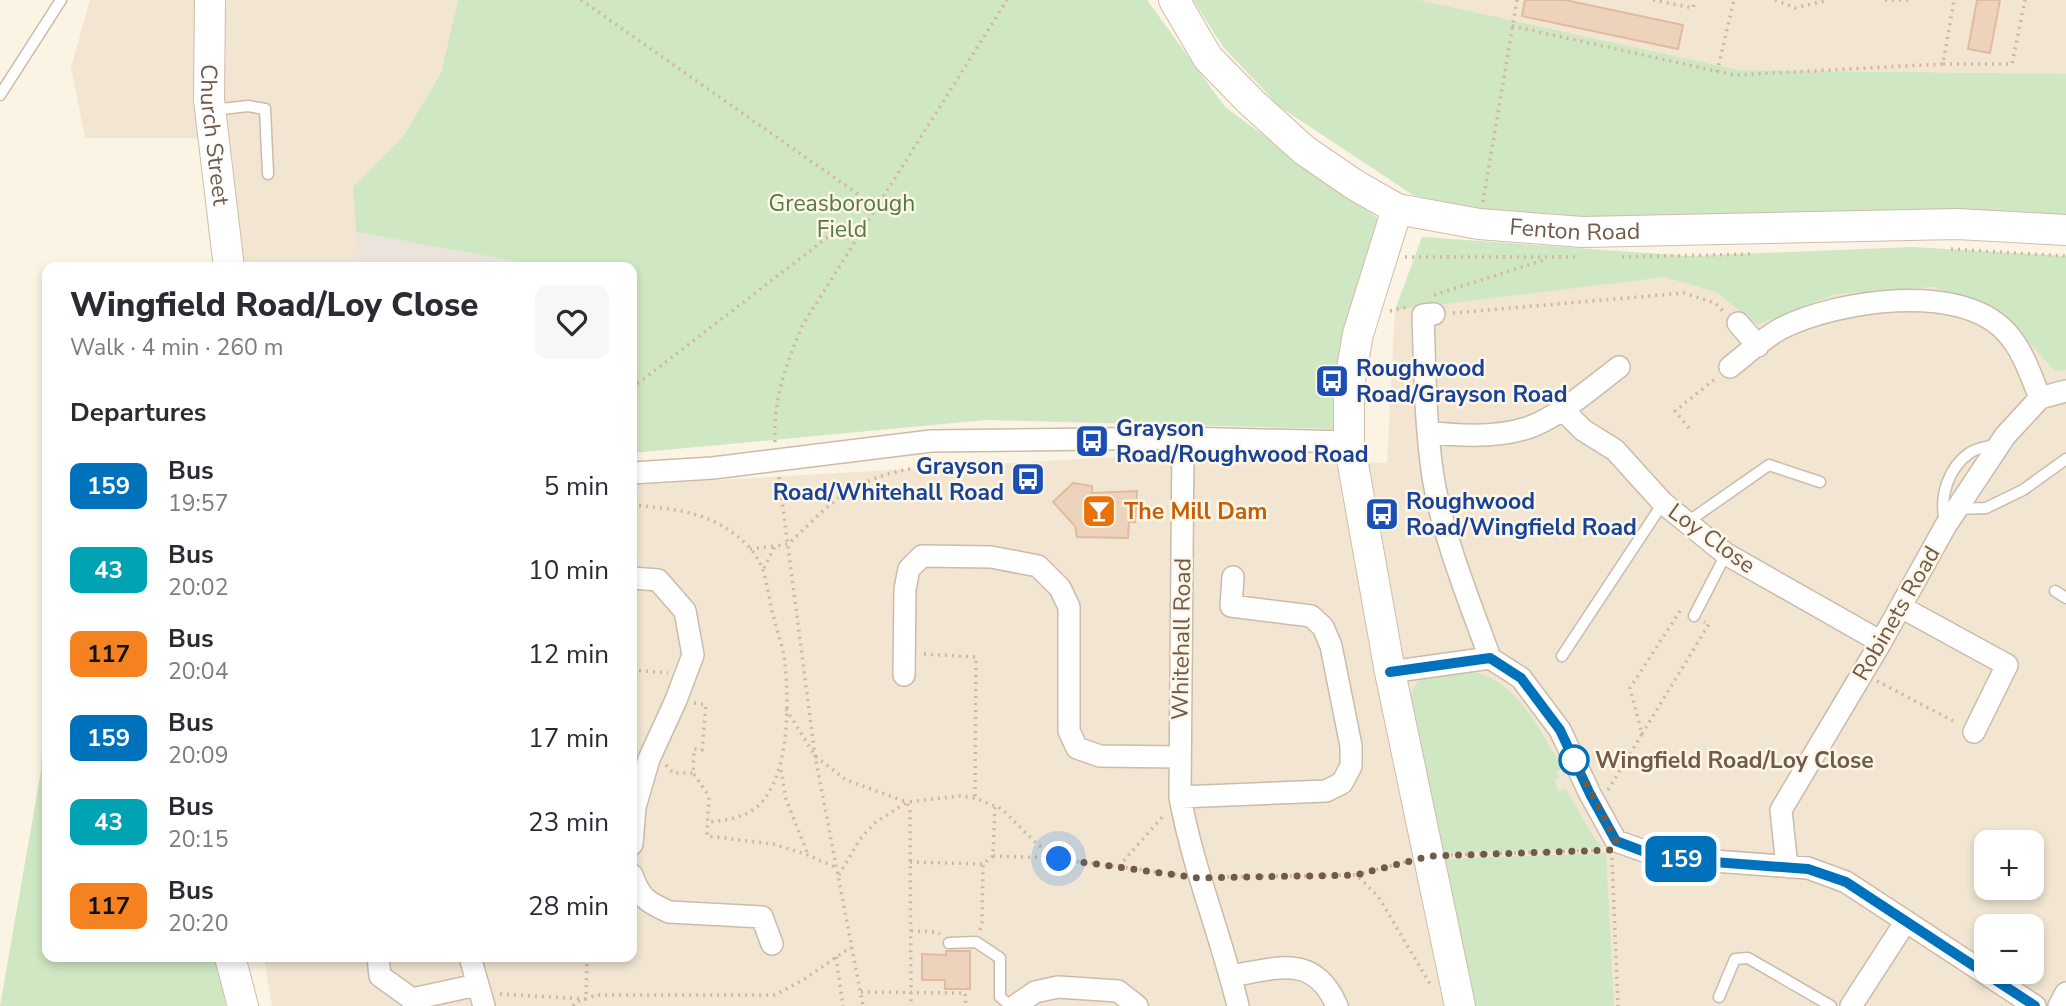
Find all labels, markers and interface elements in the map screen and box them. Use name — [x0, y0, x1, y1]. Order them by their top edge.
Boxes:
street label: Church Street — [193, 64, 237, 208]
park label: Greasborough Field — [769, 188, 915, 245]
street label: Fenton Road — [1508, 211, 1641, 248]
text: Wingfield Road/Loy Close — [70, 283, 478, 328]
button: heart — [535, 285, 609, 359]
text: Walk · 4 min · 260 m — [70, 332, 283, 363]
place label: Roughwood Road/Grayson Road — [1356, 353, 1568, 410]
bus stop icon: Roughwood Road/Grayson Road — [1313, 362, 1351, 400]
text: Departures — [70, 395, 206, 430]
place label: Grayson Road/Roughwood Road — [1116, 413, 1369, 470]
bus stop icon: Grayson Road/Roughwood Road — [1073, 422, 1111, 460]
place label: Grayson Road/Whitehall Road — [773, 451, 1004, 508]
text: Bus — [168, 453, 214, 488]
bus stop icon: Grayson Road/Whitehall Road — [1009, 460, 1047, 498]
text: 5 min — [544, 469, 609, 504]
text: 159 — [87, 470, 130, 502]
place label: Roughwood Road/Wingfield Road — [1406, 486, 1637, 543]
text: 19:57 — [168, 488, 228, 519]
bar icon: The Mill Dam — [1080, 492, 1118, 530]
bus stop icon: Roughwood Road/Wingfield Road — [1363, 495, 1401, 533]
place label: The Mill Dam — [1124, 496, 1267, 527]
street label: Loy Close — [1662, 496, 1762, 581]
text: Bus — [168, 537, 214, 572]
street label: Robinets Road — [1845, 540, 1947, 686]
text: 10 min — [528, 553, 609, 588]
text: 43 — [94, 554, 123, 586]
street label: Whitehall Road — [1165, 558, 1198, 720]
text: 20:02 — [168, 572, 228, 603]
text: Bus — [168, 621, 214, 656]
text: 12 min — [528, 637, 609, 672]
text: 117 — [87, 638, 130, 670]
text: 20:04 — [168, 656, 228, 687]
text: Bus — [168, 705, 214, 740]
text: 17 min — [528, 721, 609, 756]
text: 159 — [87, 722, 130, 754]
text: 20:09 — [168, 740, 228, 771]
marker: Wingfield Road/Loy Close — [1559, 745, 1589, 775]
place label: Wingfield Road/Loy Close — [1595, 745, 1874, 776]
text: Bus — [168, 789, 214, 824]
text: 23 min — [528, 805, 609, 840]
text: 43 — [94, 806, 123, 838]
text: 20:15 — [168, 824, 228, 855]
map controls — [1974, 830, 2044, 984]
button: + — [1974, 830, 2044, 900]
line badge: 159 — [1641, 836, 1721, 882]
your location — [1041, 841, 1076, 876]
text: 159 — [1659, 843, 1703, 875]
text: Bus — [168, 873, 214, 908]
text: 28 min — [528, 889, 609, 924]
text: 117 — [87, 890, 130, 922]
text: 20:20 — [168, 908, 228, 939]
button: − — [1974, 914, 2044, 984]

